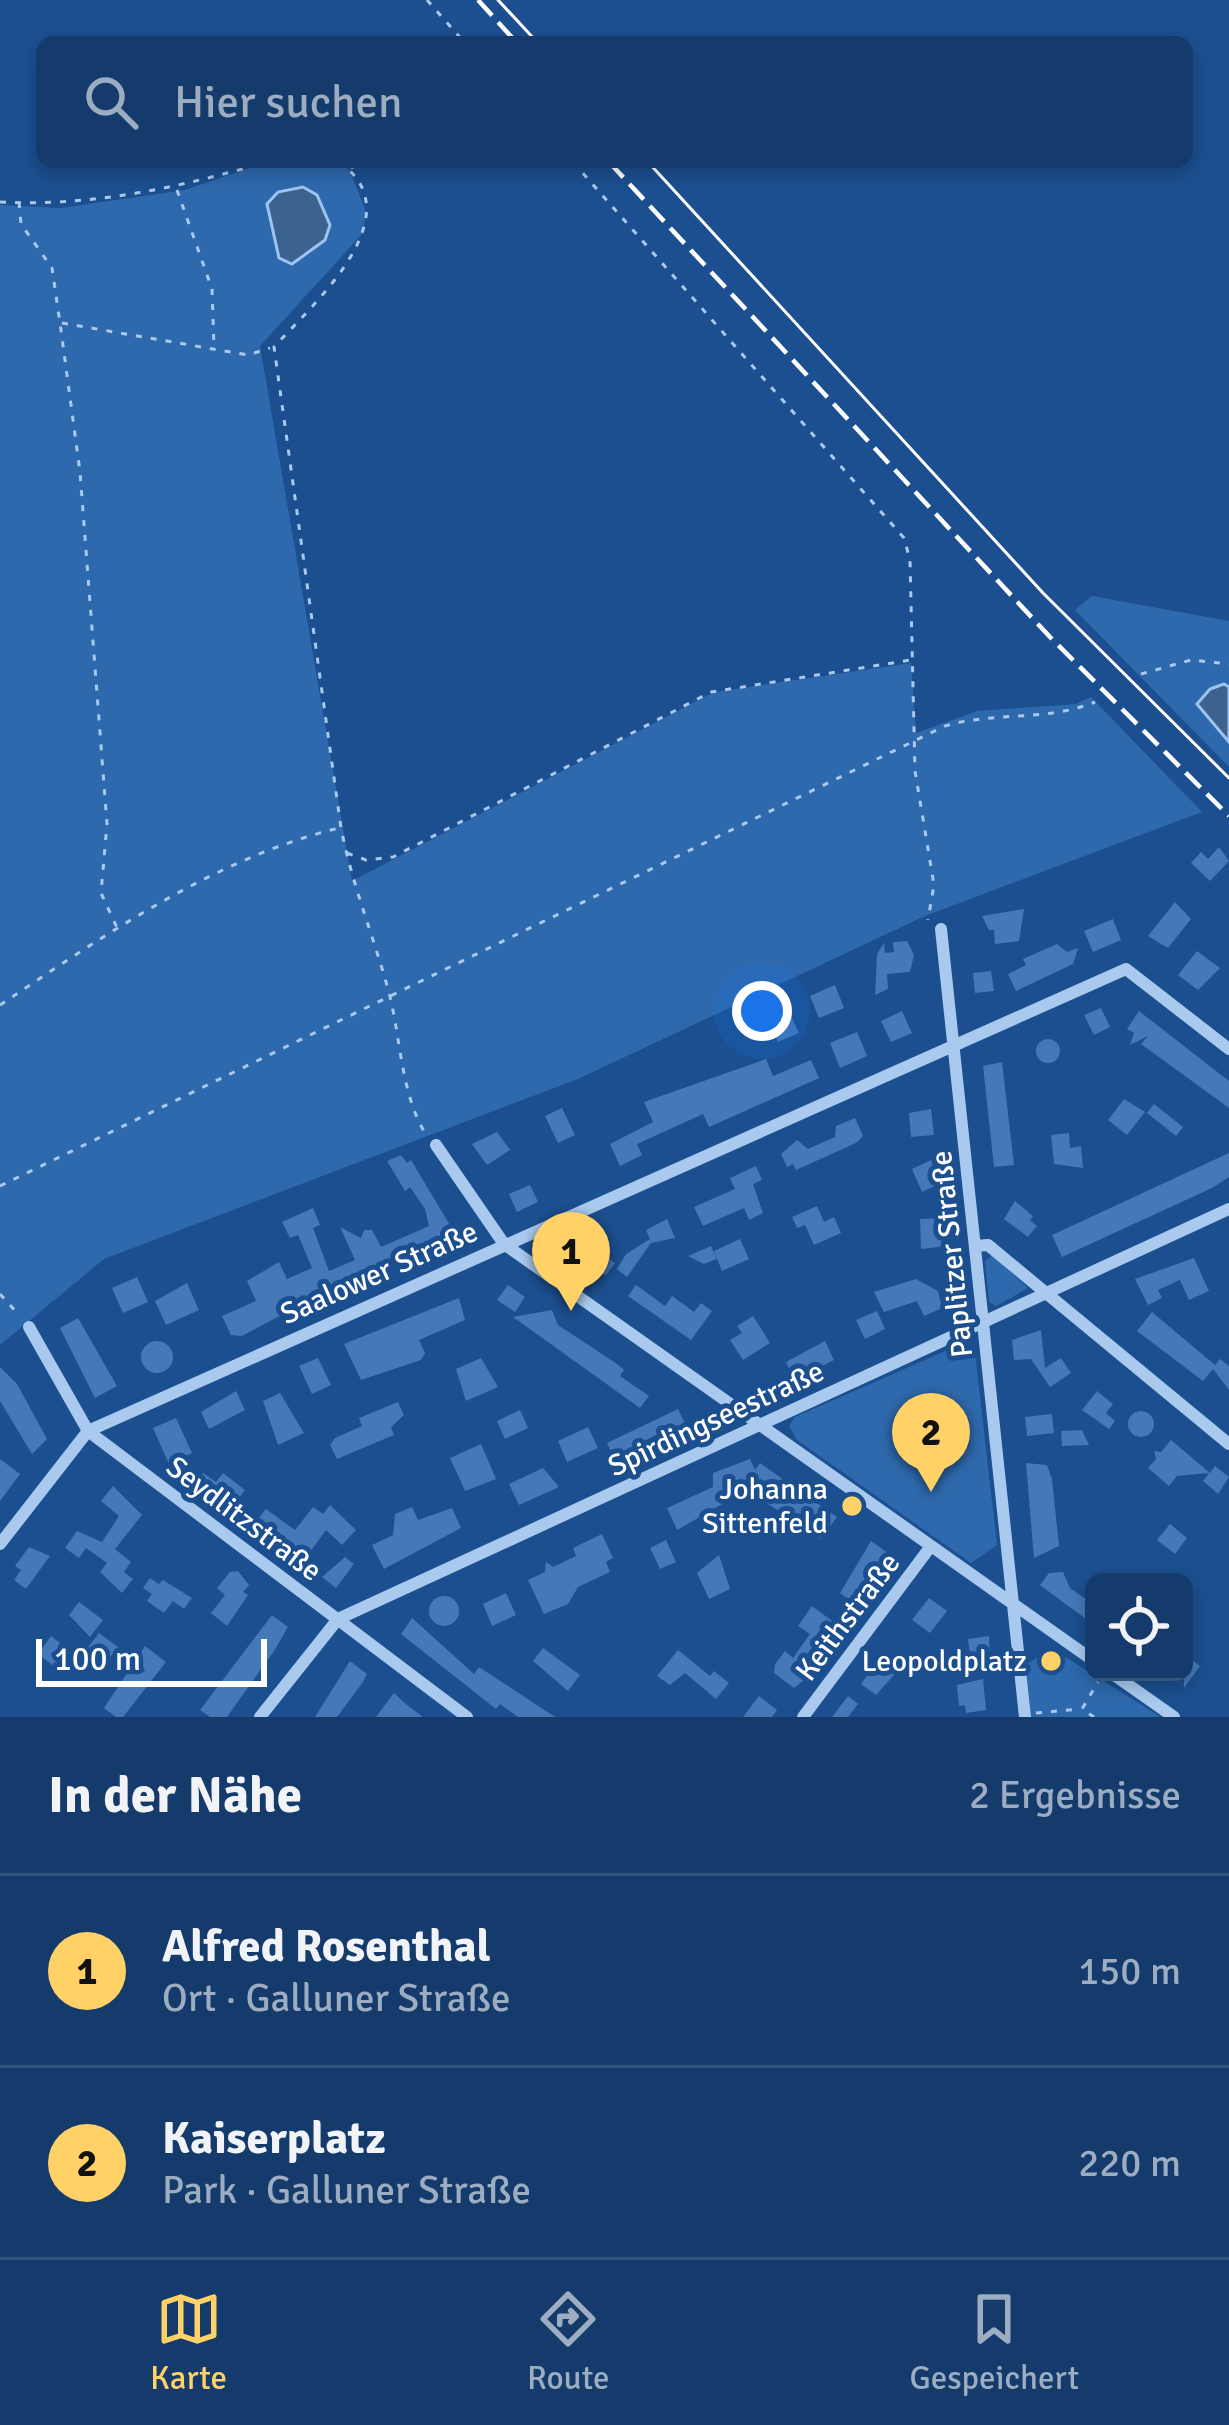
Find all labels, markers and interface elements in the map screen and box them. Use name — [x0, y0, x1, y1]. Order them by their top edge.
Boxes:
search box — [36, 36, 1193, 168]
icon: search — [78, 69, 144, 135]
text: Hier suchen — [174, 75, 403, 130]
your location — [732, 981, 792, 1041]
street label: Paplitzer Straße — [923, 1149, 981, 1359]
pin: 1 — [532, 1212, 610, 1311]
street label: Saalower Straße — [275, 1213, 483, 1333]
street label: Spirdingseestraße — [602, 1353, 830, 1485]
pin: 2 — [892, 1393, 970, 1492]
street label: Seydlitzstraße — [159, 1448, 329, 1590]
place label: Johanna Sittenfeld — [702, 1471, 828, 1542]
marker: Johanna Sittenfeld — [839, 1493, 865, 1519]
street label: Keithstraße — [788, 1546, 908, 1688]
map controls — [1085, 1573, 1193, 1681]
button: locate — [1085, 1573, 1193, 1681]
scale bar — [36, 1633, 267, 1686]
text: 100 m — [54, 1639, 141, 1680]
place label: Leopoldplatz — [861, 1643, 1027, 1680]
marker: Leopoldplatz — [1038, 1648, 1064, 1674]
text: In der Nähe — [48, 1764, 302, 1827]
text: 2 Ergebnisse — [969, 1771, 1181, 1819]
text: Alfred Rosenthal — [162, 1919, 491, 1974]
text: 1 — [76, 1947, 98, 1995]
text: 150 m — [1078, 1947, 1181, 1995]
text: Ort · Galluner Straße — [162, 1974, 511, 2022]
text: Kaiserplatz — [162, 2111, 386, 2166]
text: 2 — [76, 2139, 98, 2187]
text: 220 m — [1078, 2139, 1181, 2187]
text: Park · Galluner Straße — [162, 2166, 531, 2214]
tab: Karte — [150, 2286, 227, 2399]
tab: Route — [527, 2286, 609, 2399]
tab: Gespeichert — [909, 2286, 1079, 2399]

